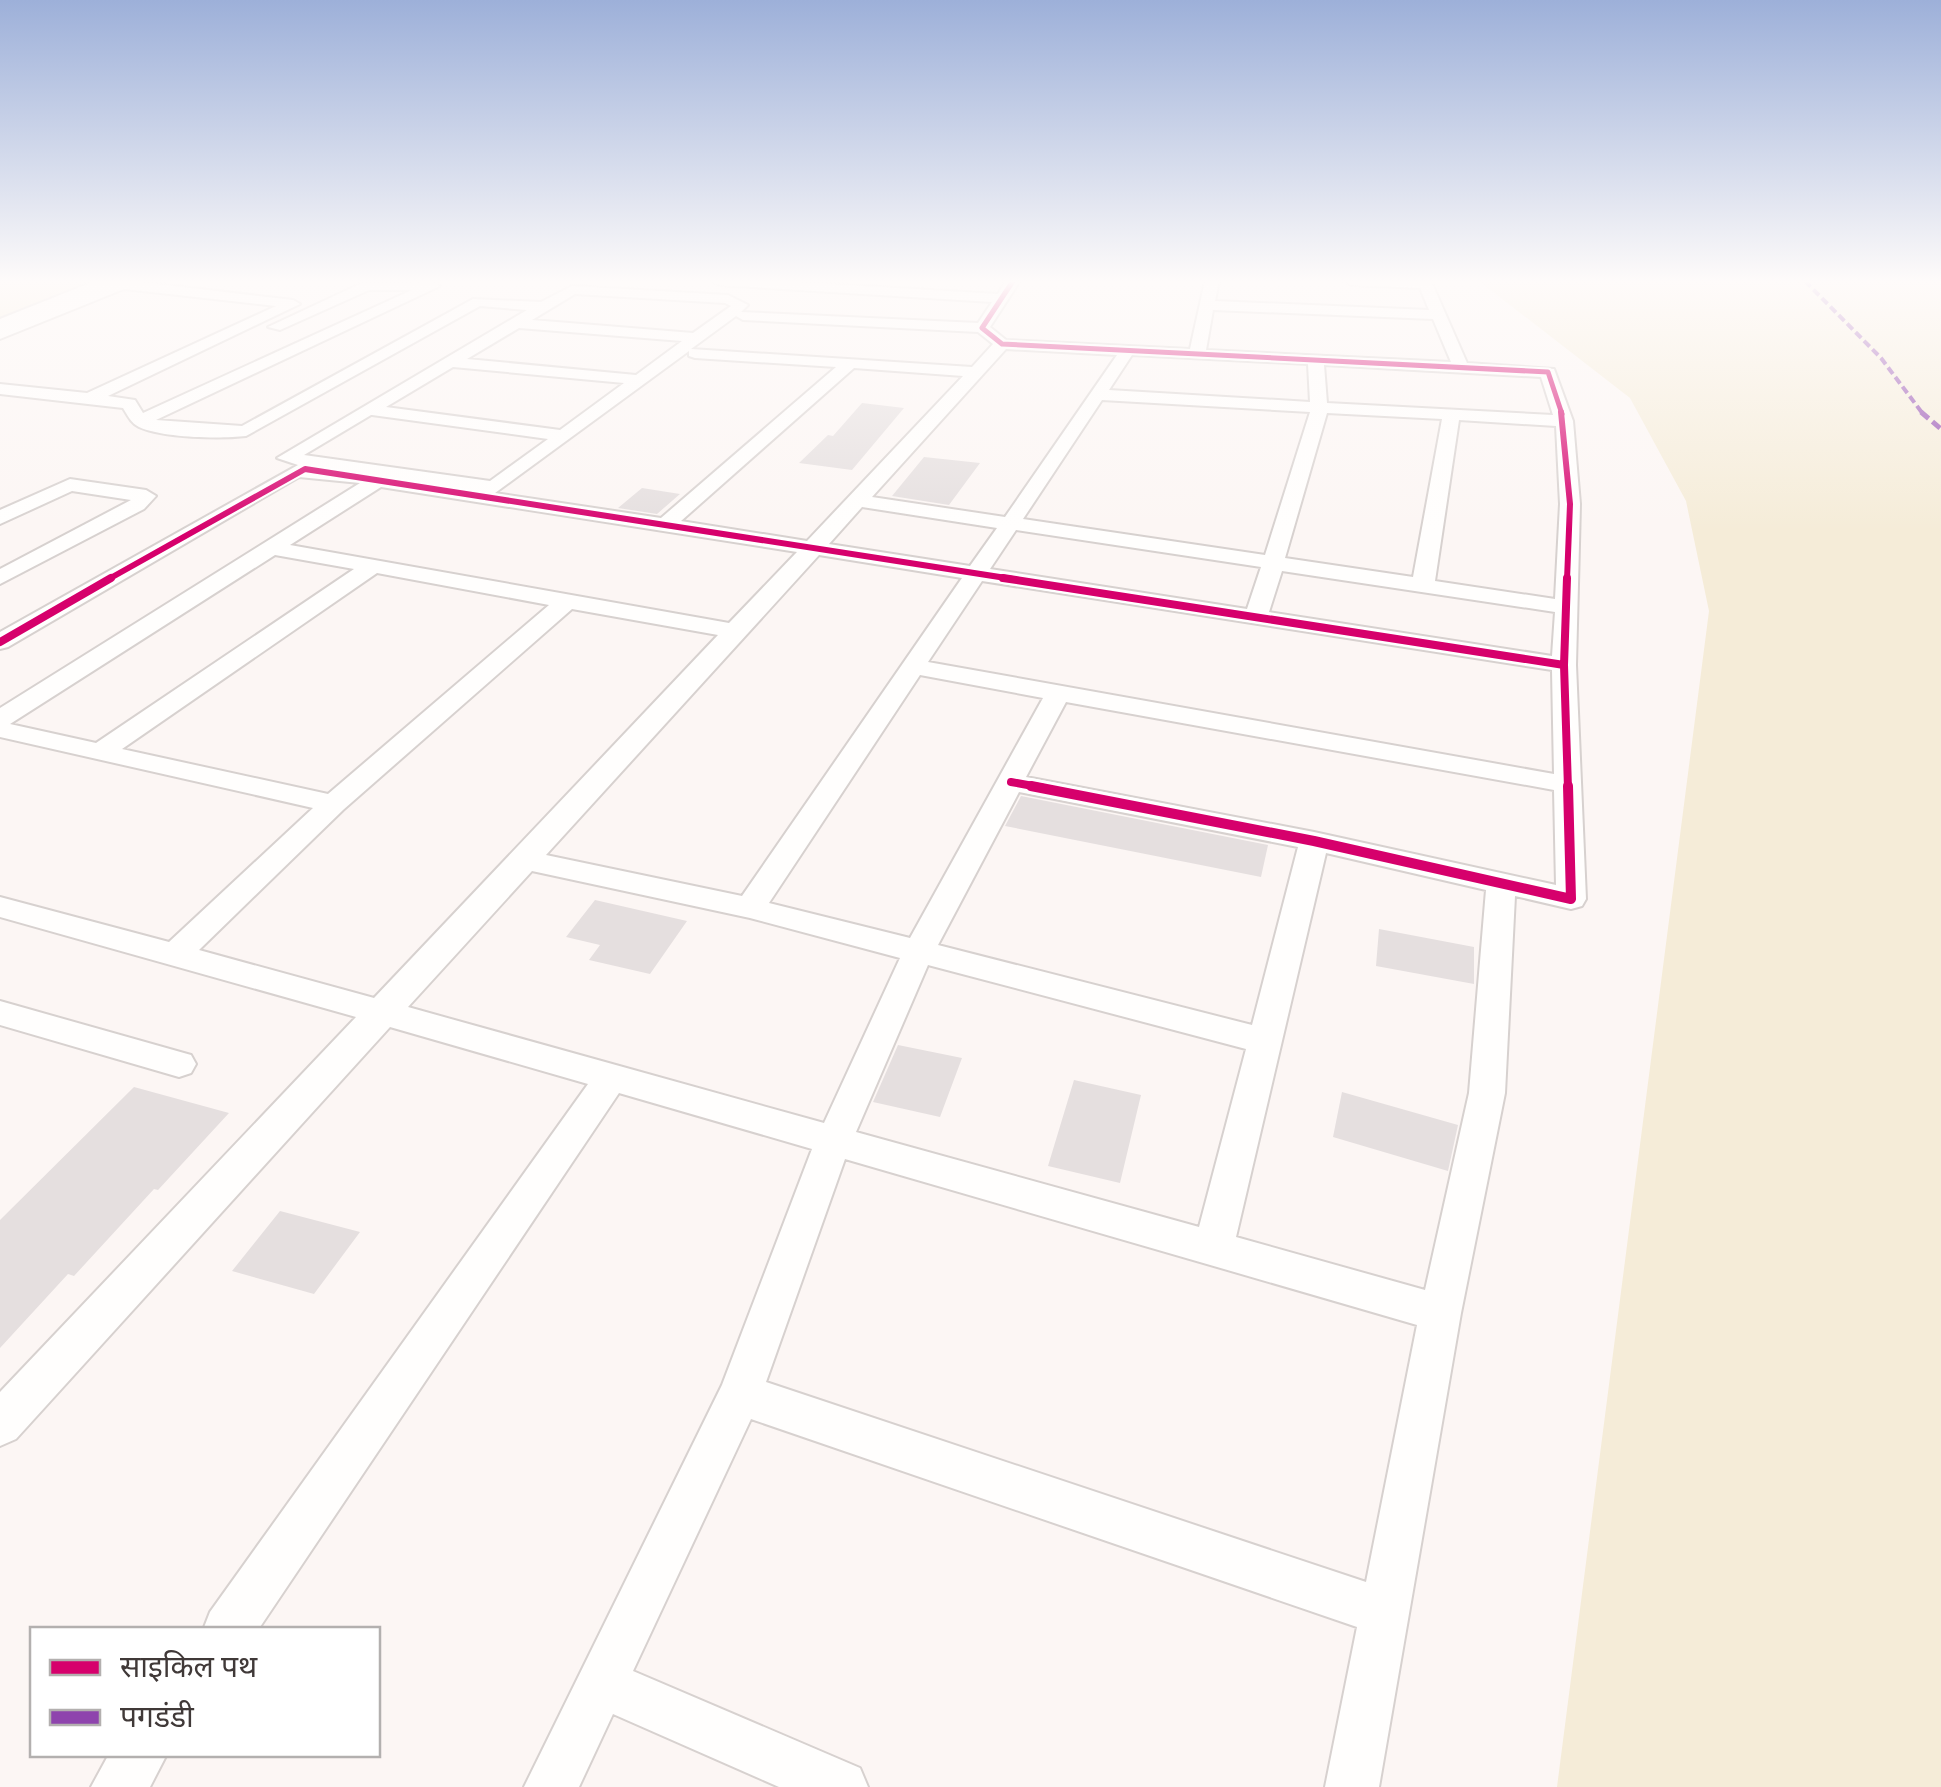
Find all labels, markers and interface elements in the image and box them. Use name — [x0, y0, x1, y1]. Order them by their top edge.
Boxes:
legend — [30, 1627, 380, 1757]
text: साइकिल पथ — [120, 1650, 258, 1688]
text: पगडंडी — [120, 1700, 195, 1738]

